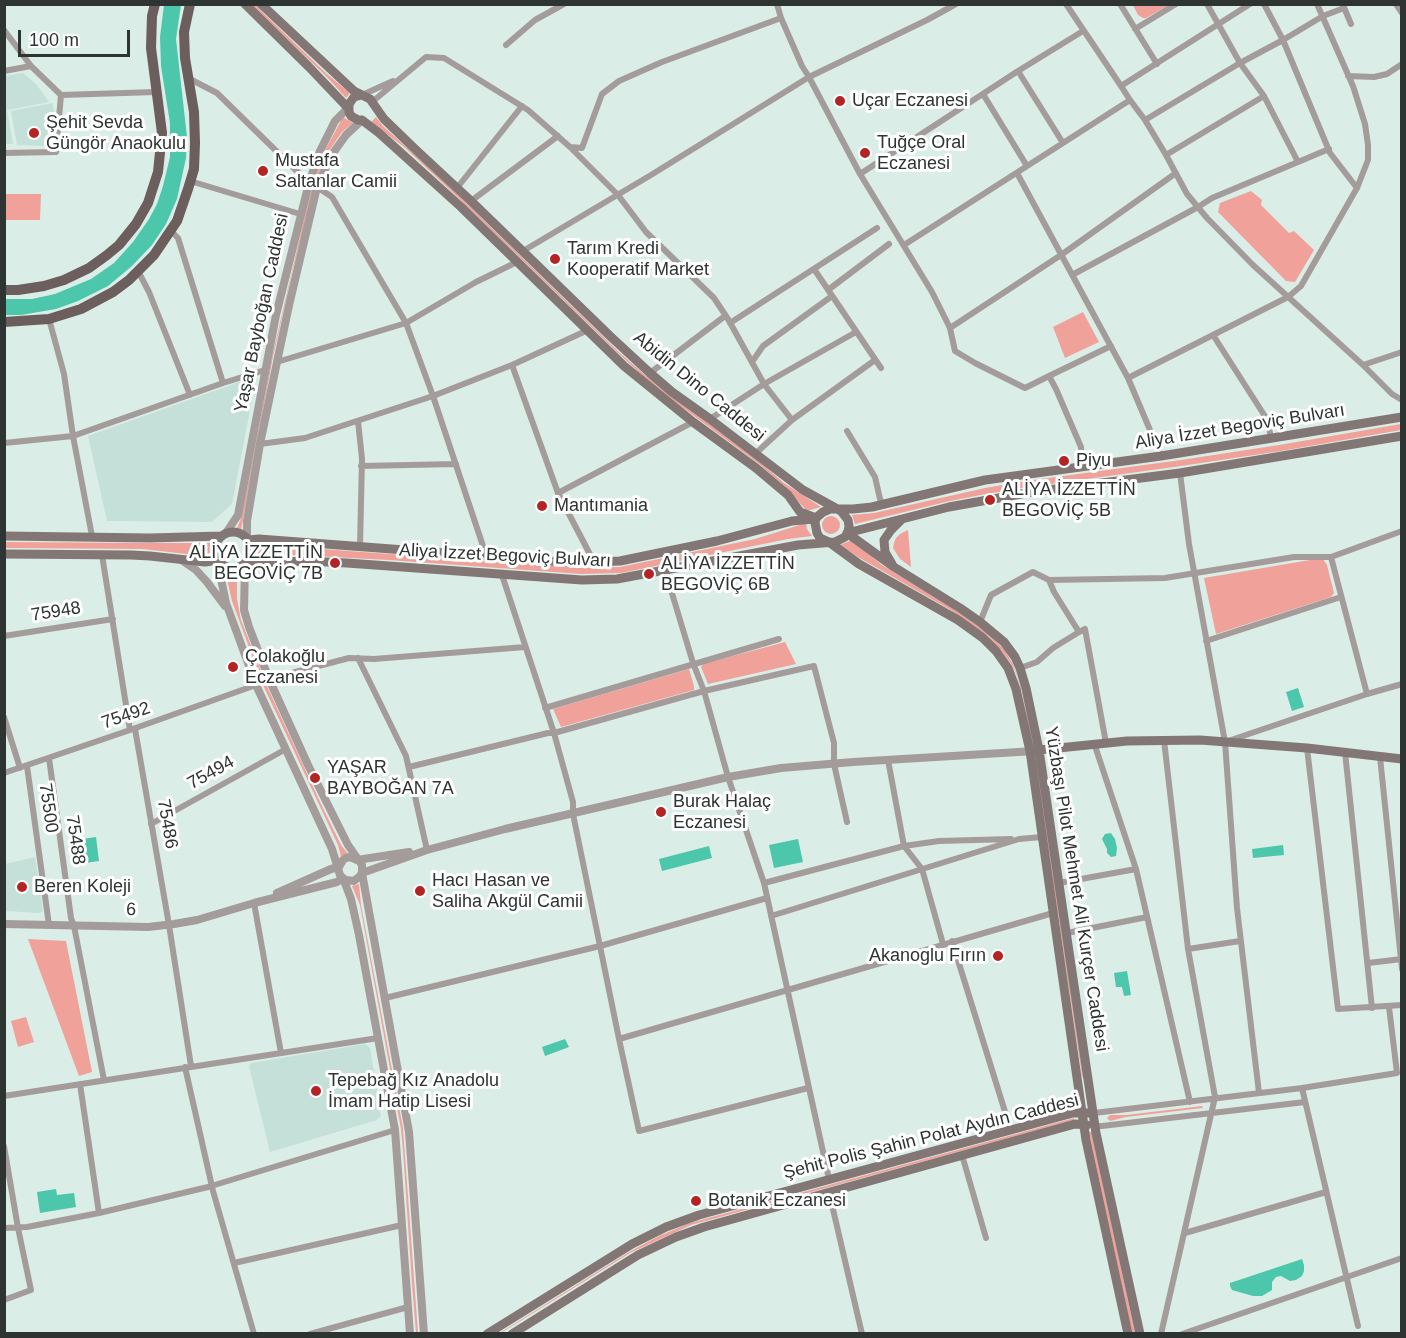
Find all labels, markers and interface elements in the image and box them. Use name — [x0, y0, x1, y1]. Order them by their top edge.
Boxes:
scale bar — [21, 18, 134, 56]
text: 100 m — [29, 30, 79, 50]
place label: Uçar Eczanesi — [852, 90, 968, 112]
marker: Uçar Eczanesi — [833, 94, 847, 108]
place label: Şehit Sevda Güngör Anaokulu — [46, 112, 186, 154]
marker: Şehit Sevda Güngör Anaokulu — [27, 126, 41, 140]
place label: Tuğçe Oral Eczanesi — [877, 132, 965, 174]
marker: Tuğçe Oral Eczanesi — [858, 146, 872, 160]
place label: Mustafa Saltanlar Camii — [275, 150, 397, 192]
marker: Mustafa Saltanlar Camii — [256, 164, 270, 178]
street label: Yaşar Bayboğan Caddesi — [230, 212, 294, 414]
place label: Tarım Kredi Kooperatif Market — [567, 238, 709, 280]
marker: Tarım Kredi Kooperatif Market — [548, 252, 562, 266]
street label: Abidin Dino Caddesi — [629, 327, 769, 447]
street label: Aliya İzzet Begoviç Bulvarı — [1134, 400, 1346, 454]
place label: Piyu — [1076, 450, 1111, 472]
marker: Piyu — [1057, 454, 1071, 468]
place label: ALİYA İZZETTİN BEGOVİÇ 5B — [1002, 479, 1136, 522]
marker: ALİYA İZZETTİN BEGOVİÇ 5B — [983, 493, 997, 507]
place label: Mantımania — [554, 495, 648, 517]
marker: Mantımania — [535, 499, 549, 513]
street label: Aliya İzzet Begoviç Bulvarı — [399, 540, 611, 572]
place label: ALİYA İZZETTİN BEGOVİÇ 7B — [189, 542, 323, 584]
place label: ALİYA İZZETTİN BEGOVİÇ 6B — [661, 553, 795, 596]
marker: ALİYA İZZETTİN BEGOVİÇ 7B — [328, 556, 342, 570]
marker: ALİYA İZZETTİN BEGOVİÇ 6B — [642, 567, 656, 581]
street label: 75948 — [30, 597, 82, 627]
place label: Çolakoğlu Eczanesi — [245, 646, 325, 688]
marker: Çolakoğlu Eczanesi — [226, 660, 240, 674]
street label: 75492 — [99, 698, 153, 734]
street label: Yüzbaşı Pilot Mehmet Ali Kurçer Caddesi — [1040, 725, 1112, 1053]
street label: 75494 — [184, 751, 238, 795]
place label: YAŞAR BAYBOĞAN 7A — [327, 757, 454, 800]
marker: YAŞAR BAYBOĞAN 7A — [308, 771, 322, 785]
street label: 75500 — [34, 782, 62, 834]
place label: Burak Halaç Eczanesi — [673, 791, 771, 834]
street label: 75486 — [152, 797, 182, 851]
marker: Burak Halaç Eczanesi — [654, 805, 668, 819]
street label: 75488 — [61, 814, 89, 866]
place label: Hacı Hasan ve Saliha Akgül Camii — [432, 870, 583, 912]
place label: Beren Koleji — [34, 876, 131, 898]
marker: Beren Koleji — [15, 880, 29, 894]
marker: Hacı Hasan ve Saliha Akgül Camii — [413, 884, 427, 898]
street label: 6 — [126, 899, 136, 921]
place label: Akanoglu Fırın — [869, 945, 986, 967]
marker: Akanoglu Fırın — [991, 949, 1005, 963]
place label: Tepebağ Kız Anadolu İmam Hatip Lisesi — [328, 1070, 499, 1112]
marker: Tepebağ Kız Anadolu İmam Hatip Lisesi — [309, 1084, 323, 1098]
street label: Şehit Polis Şahin Polat Aydın Caddesi — [781, 1090, 1081, 1184]
place label: Botanik Eczanesi — [708, 1190, 846, 1212]
marker: Botanik Eczanesi — [689, 1194, 703, 1208]

